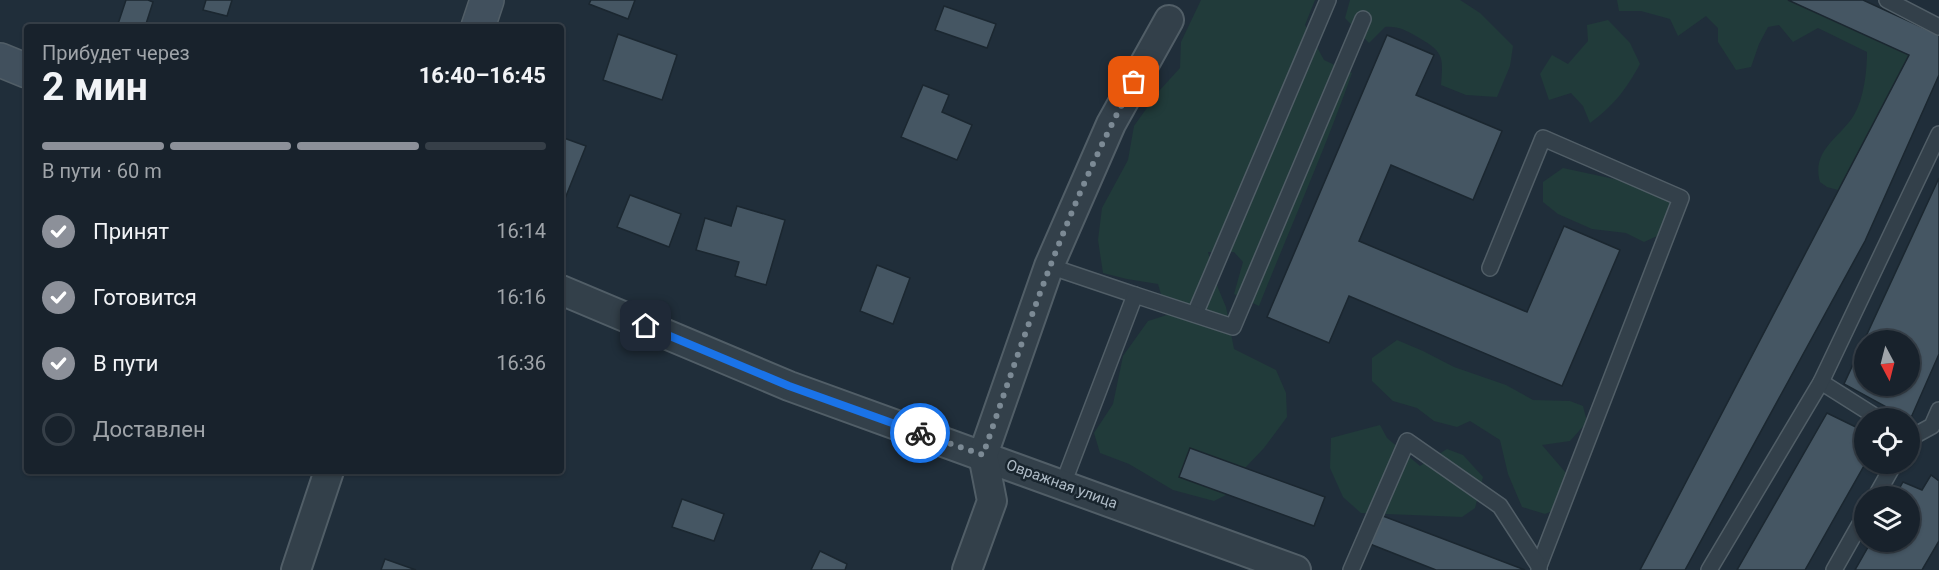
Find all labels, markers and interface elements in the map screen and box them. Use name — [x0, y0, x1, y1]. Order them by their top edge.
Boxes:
text: Прибудет через — [42, 41, 190, 65]
pin — [1108, 56, 1159, 107]
text: 16:40–16:45 — [419, 63, 546, 88]
text: 2 мин — [42, 64, 148, 110]
icon: bag — [1117, 65, 1150, 98]
text: В пути · 60 m — [42, 159, 162, 183]
icon: check — [42, 215, 75, 248]
text: Принят — [93, 219, 169, 244]
text: 16:14 — [496, 219, 546, 243]
icon: check — [42, 281, 75, 314]
text: Готовится — [93, 285, 197, 310]
text: 16:16 — [496, 285, 546, 309]
pin — [620, 300, 671, 351]
icon: home — [629, 309, 662, 342]
north arrow — [1854, 330, 1920, 396]
map controls — [1854, 330, 1920, 552]
icon: check — [42, 347, 75, 380]
text: В пути — [93, 351, 159, 376]
text: 16:36 — [496, 351, 546, 375]
courier — [890, 403, 950, 463]
button: locate — [1854, 408, 1920, 474]
text: Доставлен — [93, 417, 206, 442]
icon: bike — [904, 417, 937, 450]
street label: Овражная улица — [1004, 456, 1120, 512]
button: layers — [1854, 486, 1920, 552]

